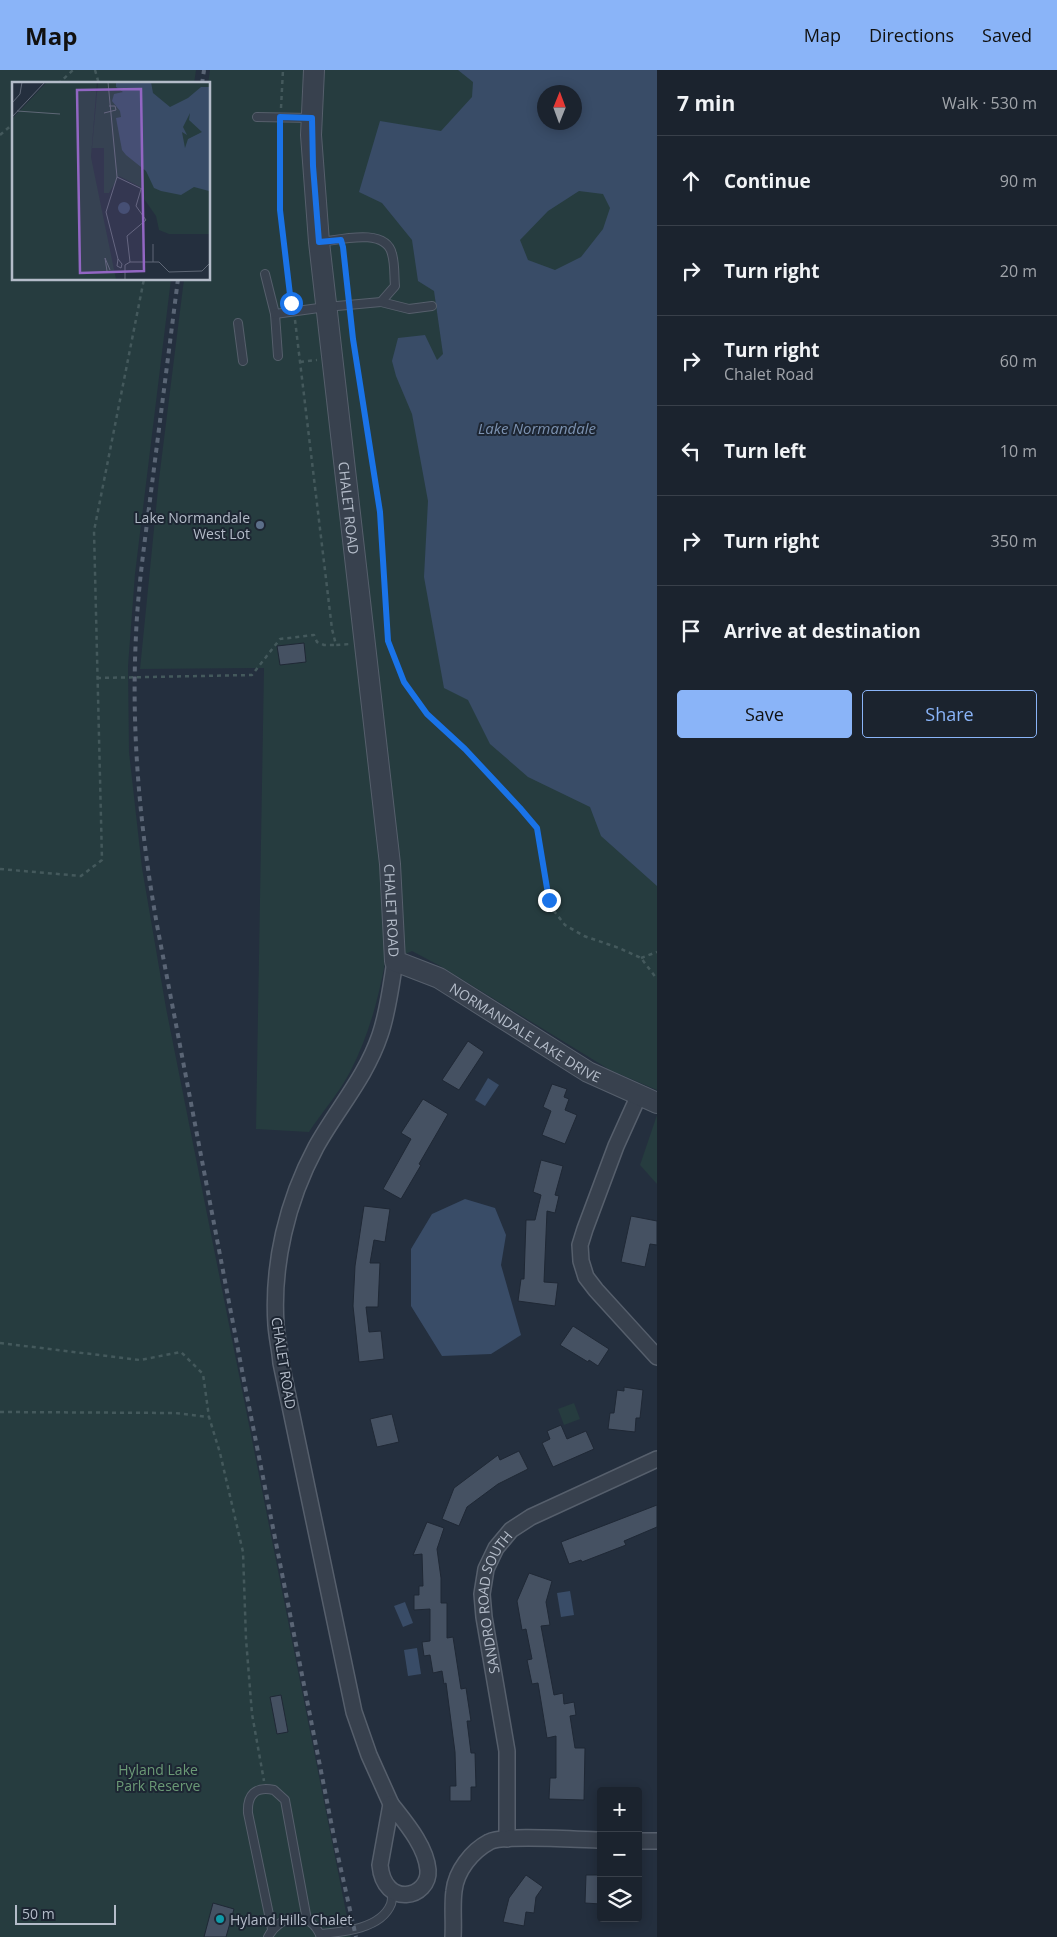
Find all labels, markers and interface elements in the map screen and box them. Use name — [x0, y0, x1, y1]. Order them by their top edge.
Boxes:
text: Map — [25, 19, 77, 52]
text: Map — [804, 23, 841, 47]
text: Directions — [869, 23, 954, 47]
text: Saved — [982, 23, 1032, 47]
inset map — [12, 82, 210, 280]
north arrow — [537, 85, 582, 130]
text: 7 min — [677, 89, 735, 117]
text: Walk · 530 m — [942, 92, 1037, 114]
icon: ahead — [677, 167, 705, 195]
text: Continue — [724, 168, 811, 194]
text: 90 m — [1000, 170, 1037, 192]
icon: right — [677, 257, 705, 285]
text: Turn right — [724, 258, 819, 284]
text: 20 m — [1000, 260, 1037, 282]
route start — [280, 292, 303, 315]
text: Turn right — [724, 337, 819, 363]
icon: right — [677, 347, 705, 375]
text: 60 m — [1000, 350, 1037, 372]
text: Chalet Road — [724, 363, 814, 385]
water label: Lake Normandale — [478, 418, 596, 438]
icon: left — [677, 437, 705, 465]
text: Turn left — [724, 438, 806, 464]
text: 10 m — [1000, 440, 1037, 462]
street label: CHALET ROAD — [335, 461, 364, 555]
place label: Lake Normandale West Lot — [134, 508, 250, 543]
marker: Lake Normandale West Lot — [254, 519, 266, 531]
icon: right — [677, 527, 705, 555]
text: Turn right — [724, 528, 819, 554]
text: 350 m — [991, 530, 1037, 552]
icon: arrive — [677, 617, 705, 645]
text: Arrive at destination — [724, 618, 921, 644]
button: Save — [677, 690, 852, 738]
button: Share — [862, 690, 1037, 738]
street label: CHALET ROAD — [381, 864, 404, 957]
route end — [538, 889, 561, 912]
street label: NORMANDALE LAKE DRIVE — [446, 978, 604, 1086]
street label: CHALET ROAD — [267, 1316, 301, 1410]
street label: SANDRO ROAD SOUTH — [472, 1526, 516, 1675]
park label: Hyland Lake Park Reserve — [116, 1760, 200, 1795]
map controls — [597, 1787, 642, 1922]
button: + — [597, 1787, 642, 1832]
button: − — [597, 1832, 642, 1877]
button: layers — [597, 1877, 642, 1922]
scale bar — [15, 1902, 116, 1925]
text: 50 m — [22, 1904, 55, 1923]
place label: Hyland Hills Chalet — [230, 1910, 352, 1929]
marker: Hyland Hills Chalet — [214, 1913, 226, 1925]

